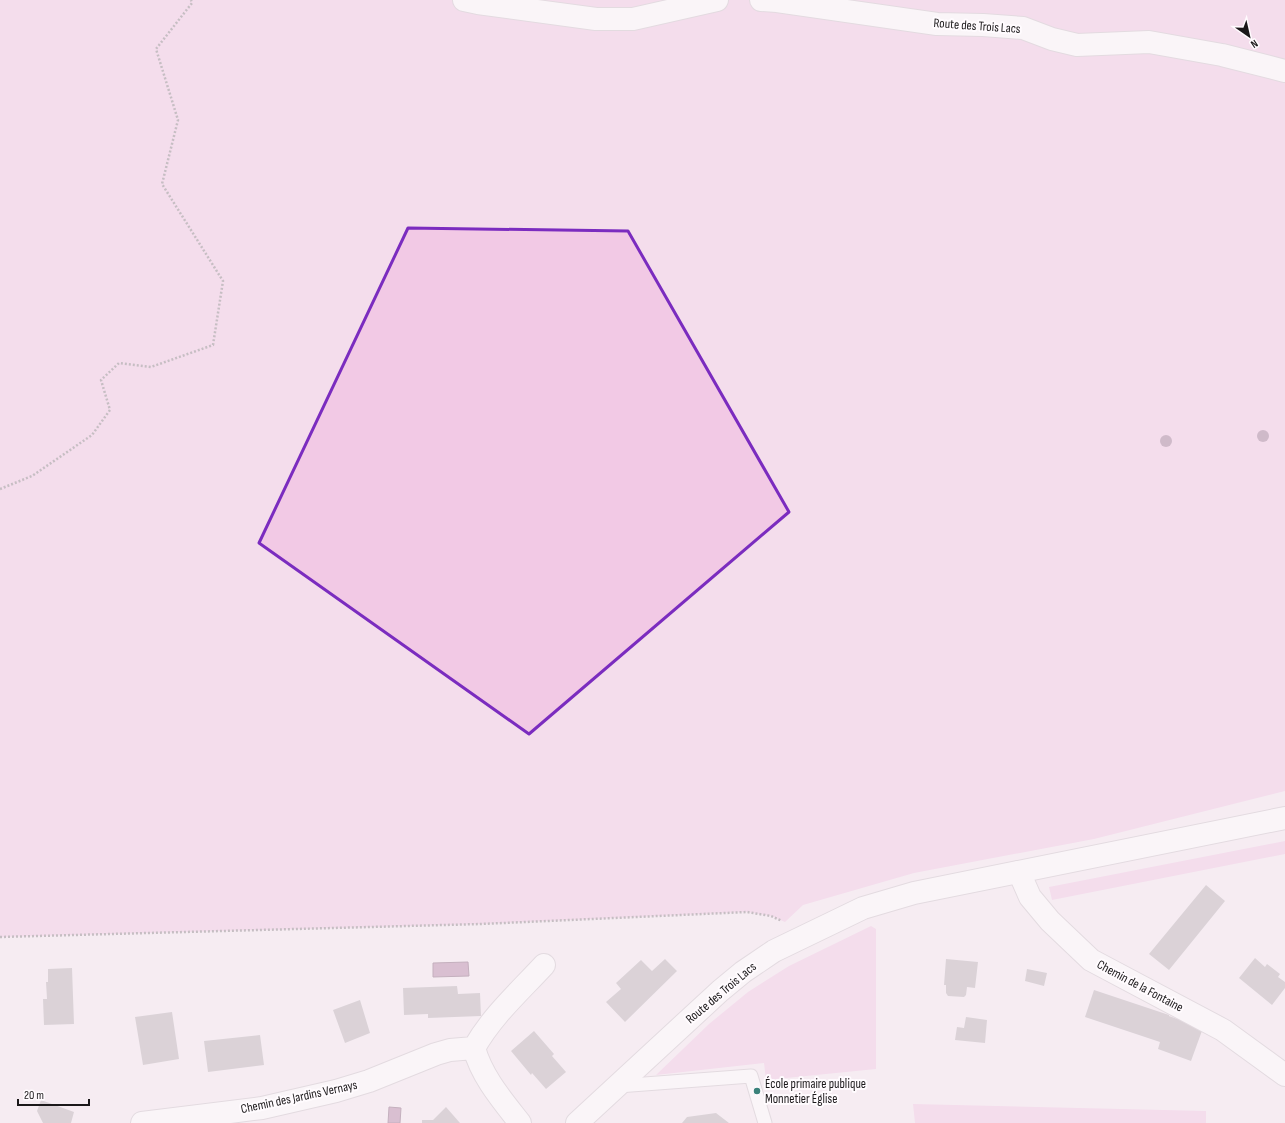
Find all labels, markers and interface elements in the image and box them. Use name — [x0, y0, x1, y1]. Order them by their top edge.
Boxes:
street label: Route des Trois Lacs — [933, 15, 1021, 37]
north arrow — [1229, 16, 1269, 56]
text: N — [1248, 37, 1260, 51]
street label: Chemin de la Fontaine — [1094, 956, 1186, 1016]
street label: Route des Trois Lacs — [682, 959, 760, 1027]
place label: École primaire publique Monnetier Église — [765, 1076, 866, 1107]
street label: Chemin des Jardins Vernays — [239, 1077, 359, 1117]
scale bar — [18, 1081, 89, 1107]
marker: École primaire publique Monnetier Église — [752, 1086, 762, 1096]
text: 20 m — [24, 1088, 44, 1103]

